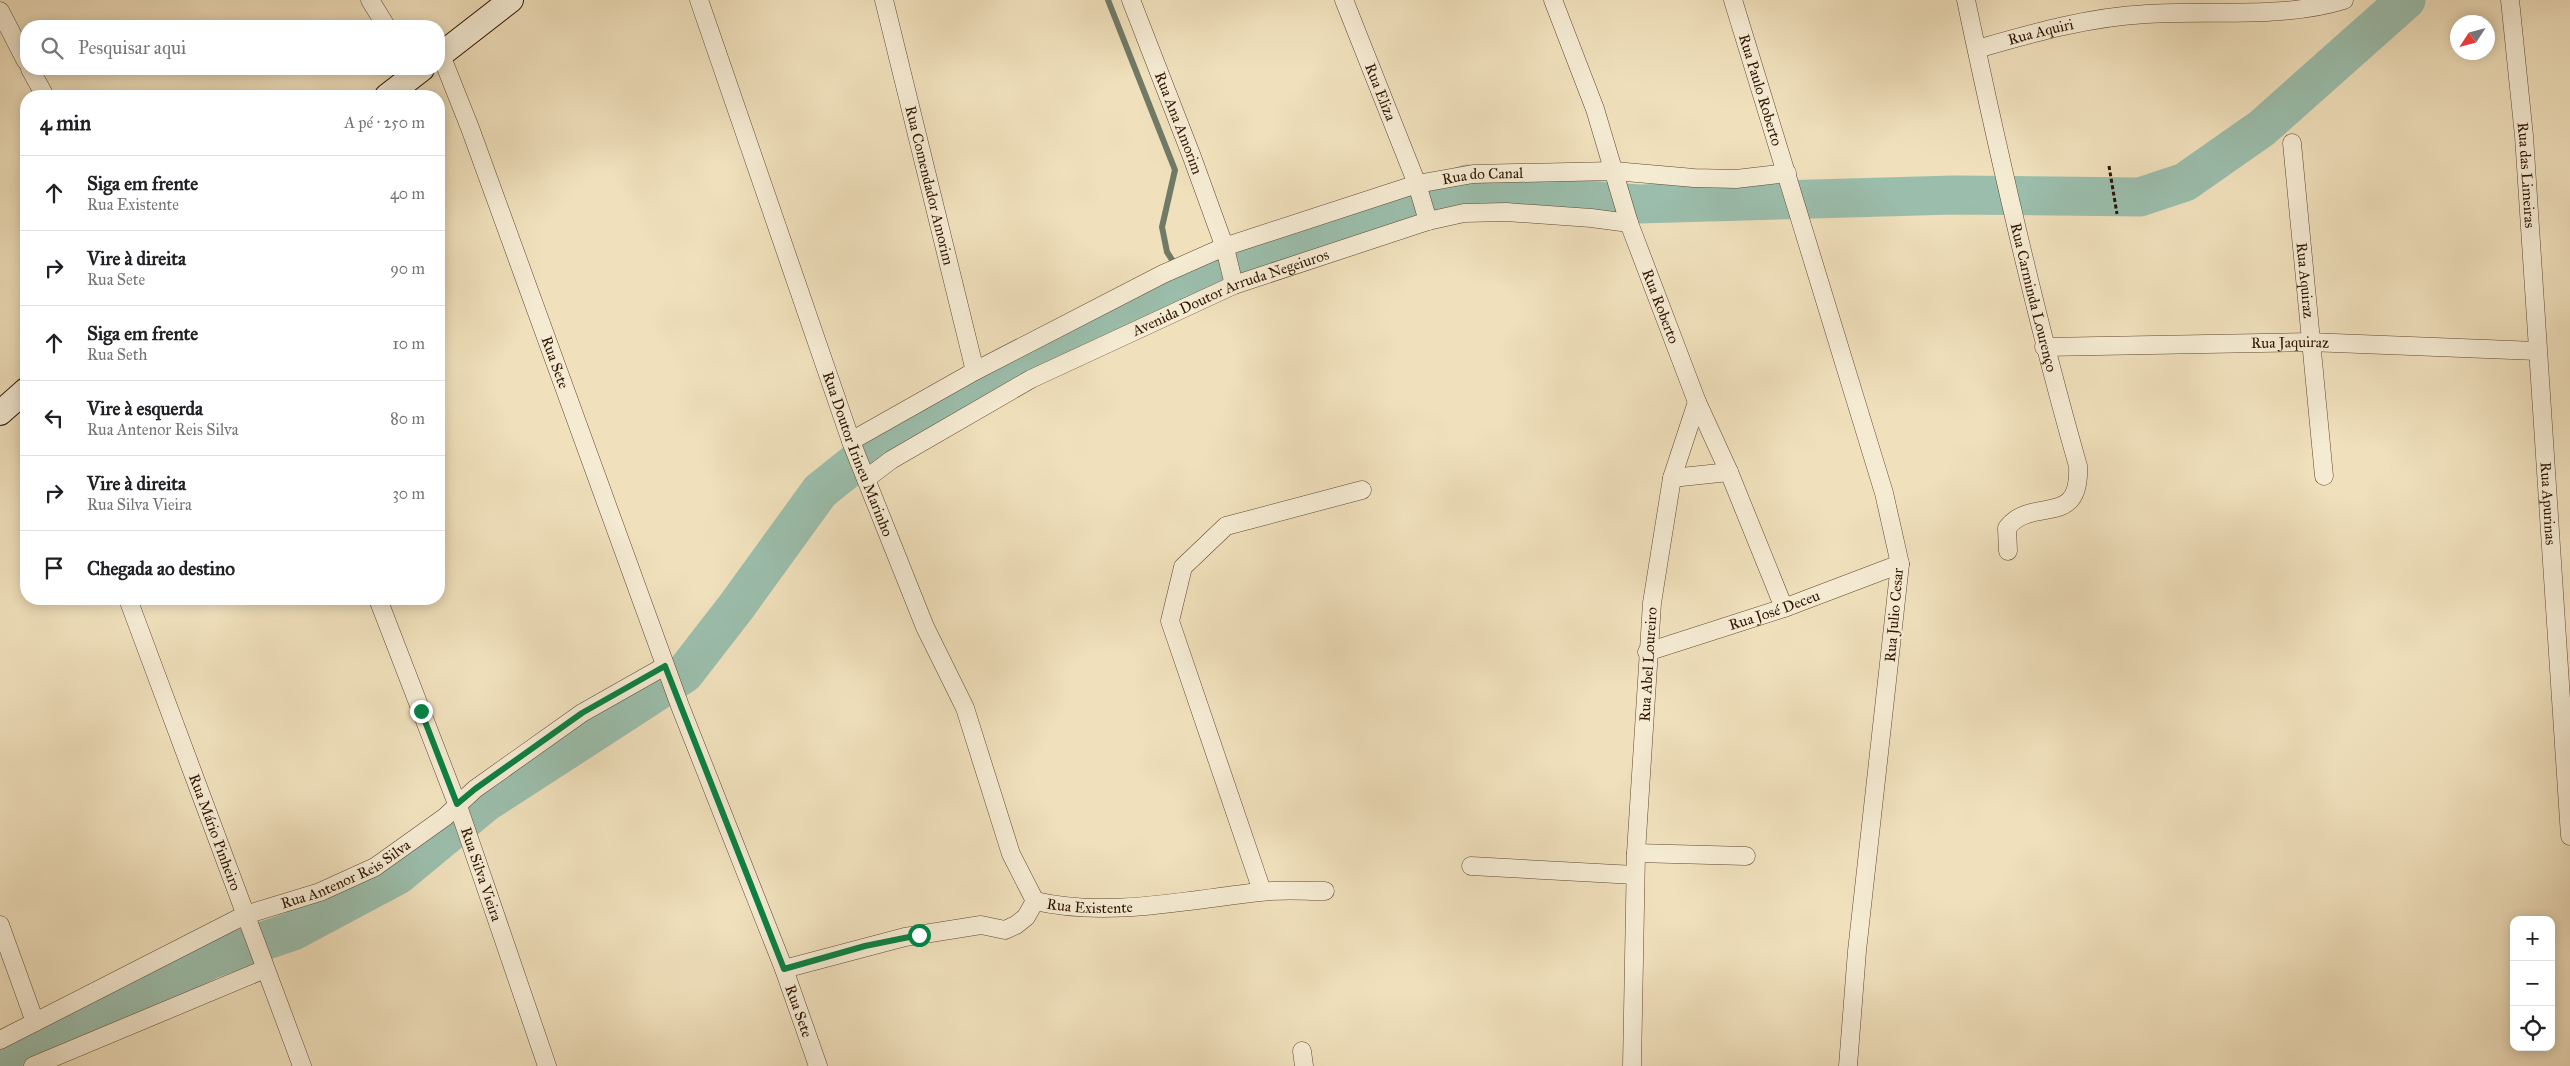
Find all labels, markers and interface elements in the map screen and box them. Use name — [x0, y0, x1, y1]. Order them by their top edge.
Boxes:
street label: Rua Aquiri — [2006, 15, 2075, 49]
north arrow — [2450, 15, 2495, 60]
search box — [20, 20, 445, 75]
street label: Rua Paulo Roberto — [1735, 32, 1786, 148]
icon: search — [38, 34, 66, 62]
text: Pesquisar aqui — [78, 36, 186, 59]
street label: Rua Eliza — [1361, 61, 1400, 124]
street label: Rua Ana Amorim — [1151, 69, 1207, 177]
street label: Rua Comendador Amorim — [901, 104, 958, 267]
text: 4 min — [40, 110, 91, 136]
text: A pé · 250 m — [344, 113, 425, 132]
street label: Rua das Limeiras — [2514, 121, 2539, 229]
street label: Rua do Canal — [1441, 164, 1524, 188]
text: Siga em frente — [87, 172, 198, 195]
icon: ahead — [40, 179, 68, 207]
text: 40 m — [390, 184, 425, 203]
text: Rua Existente — [87, 195, 179, 214]
street label: Rua Carminda Lourenço — [2007, 221, 2061, 374]
street label: Rua Aquiraz — [2293, 242, 2318, 319]
street label: Avenida Doutor Arruda Negeiuros — [1128, 245, 1331, 340]
text: Vire à direita — [87, 247, 186, 270]
icon: right — [40, 254, 68, 282]
text: 90 m — [390, 259, 425, 278]
street label: Rua Roberto — [1638, 267, 1683, 346]
text: Rua Sete — [87, 270, 145, 289]
text: Siga em frente — [87, 322, 198, 345]
icon: ahead — [40, 329, 68, 357]
street label: Rua Jaquiraz — [2251, 333, 2329, 353]
text: 10 m — [393, 334, 425, 353]
street label: Rua Sete — [537, 334, 573, 391]
text: Rua Seth — [87, 345, 147, 364]
street label: Rua Doutor Irineu Marinho — [819, 369, 897, 539]
text: Vire à esquerda — [87, 397, 203, 420]
icon: left — [40, 404, 68, 432]
text: 80 m — [390, 409, 425, 428]
text: Rua Antenor Reis Silva — [87, 420, 238, 439]
street label: Rua Apurinas — [2536, 461, 2560, 546]
text: Vire à direita — [87, 472, 186, 495]
icon: right — [40, 479, 68, 507]
text: 30 m — [392, 484, 425, 503]
text: Rua Silva Vieira — [87, 495, 192, 514]
icon: arrive — [40, 554, 68, 582]
text: Chegada ao destino — [87, 557, 235, 580]
street label: Rua Julio Cesar — [1881, 567, 1908, 663]
street label: Rua José Deceu — [1727, 586, 1822, 634]
street label: Rua Abel Loureiro — [1635, 606, 1661, 722]
route end — [410, 700, 433, 723]
street label: Rua Mário Pinheiro — [185, 771, 245, 893]
street label: Rua Silva Vieira — [457, 825, 506, 924]
street label: Rua Antenor Reis Silva — [279, 835, 414, 912]
street label: Rua Existente — [1045, 895, 1133, 917]
map controls — [2510, 916, 2555, 1051]
button: + — [2510, 916, 2555, 961]
route start — [908, 924, 931, 947]
button: − — [2510, 961, 2555, 1006]
street label: Rua Sete — [781, 982, 816, 1040]
button: locate — [2510, 1006, 2555, 1051]

